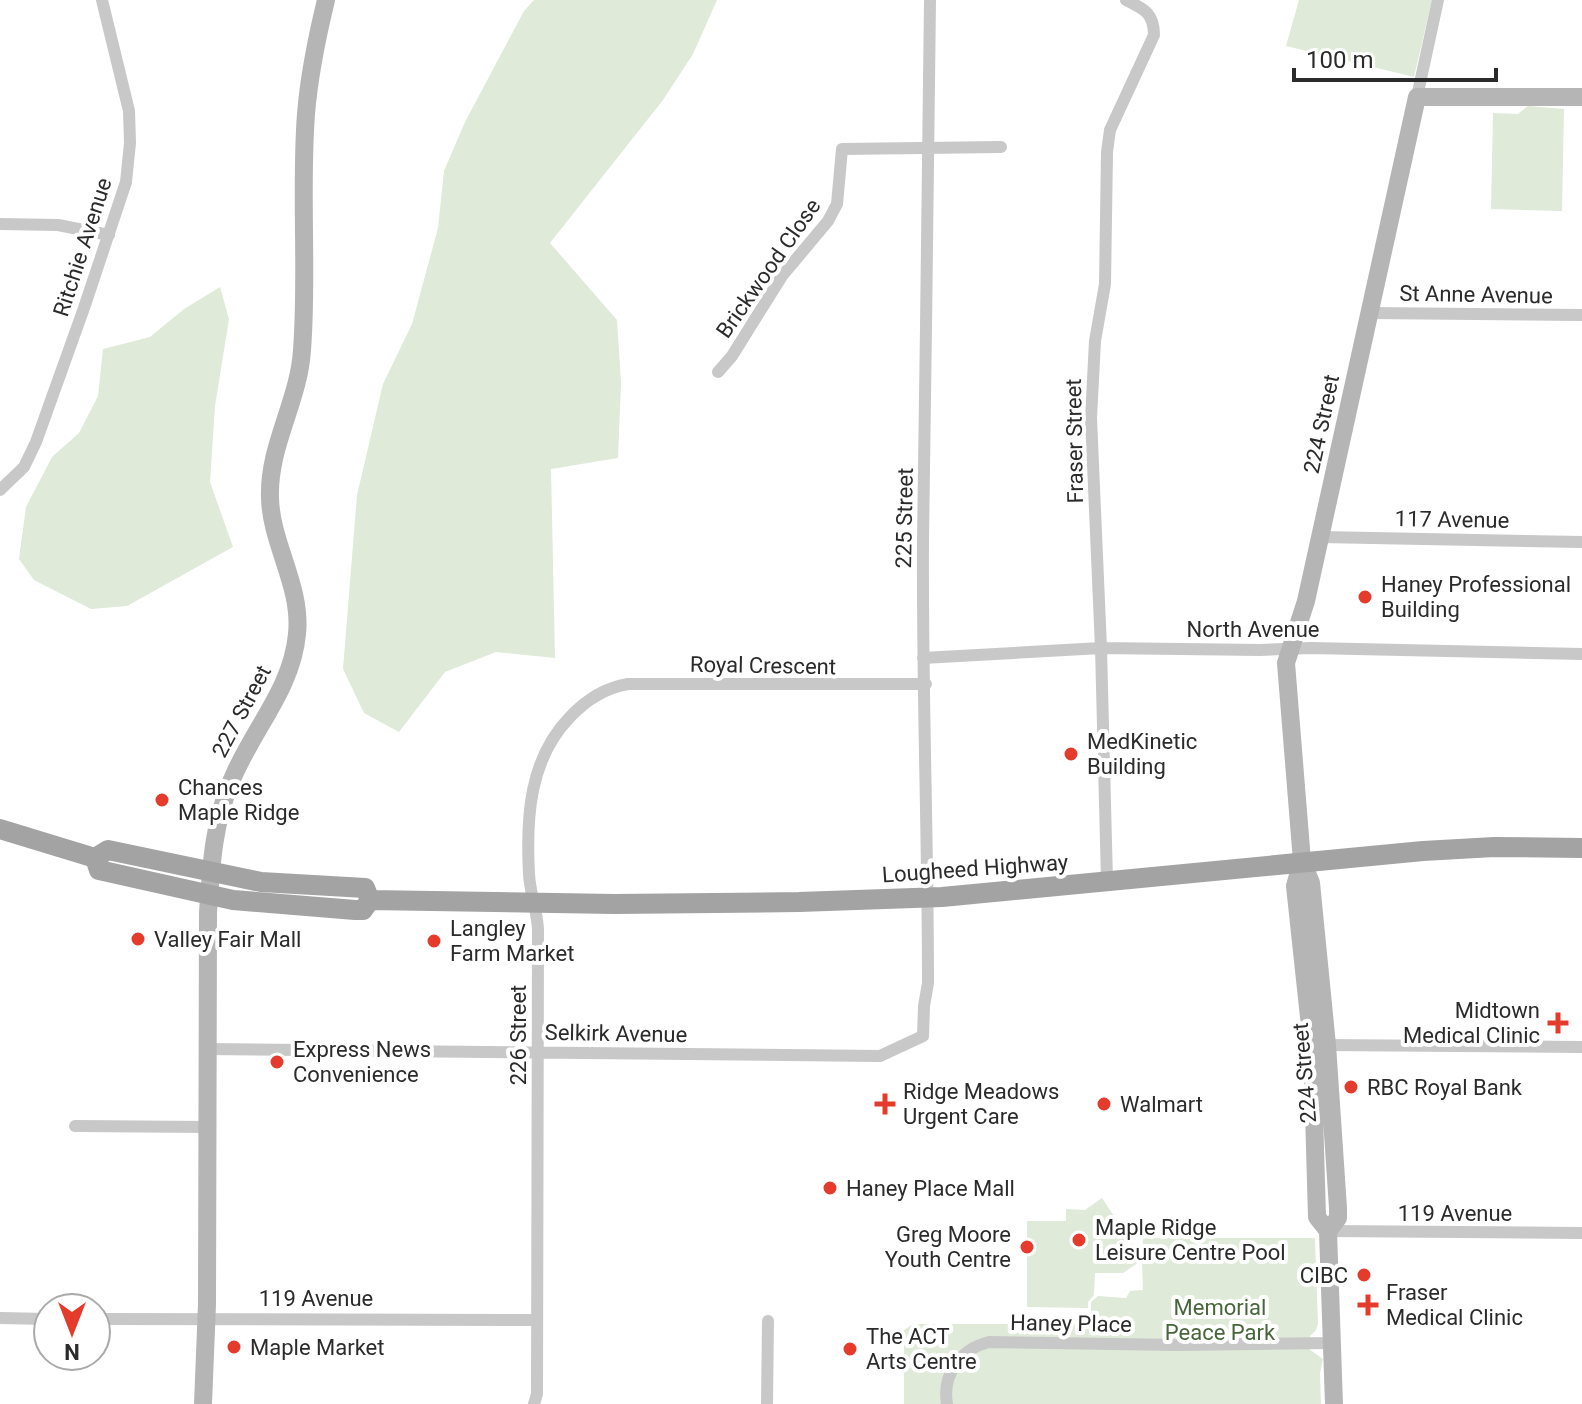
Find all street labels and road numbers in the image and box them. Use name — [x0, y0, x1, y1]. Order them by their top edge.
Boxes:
street label: Ritchie Avenue — [48, 175, 117, 320]
street label: Brickwood Close — [711, 194, 826, 343]
street label: St Anne Avenue — [1399, 281, 1553, 308]
street label: 224 Street — [1299, 372, 1344, 476]
street label: Fraser Street — [1061, 378, 1088, 504]
street label: 225 Street — [891, 468, 918, 569]
street label: 117 Avenue — [1395, 506, 1509, 533]
street label: North Avenue — [1187, 617, 1319, 642]
street label: Royal Crescent — [690, 652, 836, 679]
street label: 227 Street — [207, 661, 276, 762]
street label: Lougheed Highway — [881, 849, 1069, 887]
street label: 226 Street — [506, 985, 531, 1085]
street label: Selkirk Avenue — [544, 1020, 687, 1047]
street label: 224 Street — [1288, 1022, 1321, 1124]
street label: 119 Avenue — [1398, 1201, 1512, 1226]
street label: 119 Avenue — [259, 1286, 373, 1311]
street label: Haney Place — [1010, 1310, 1132, 1337]

